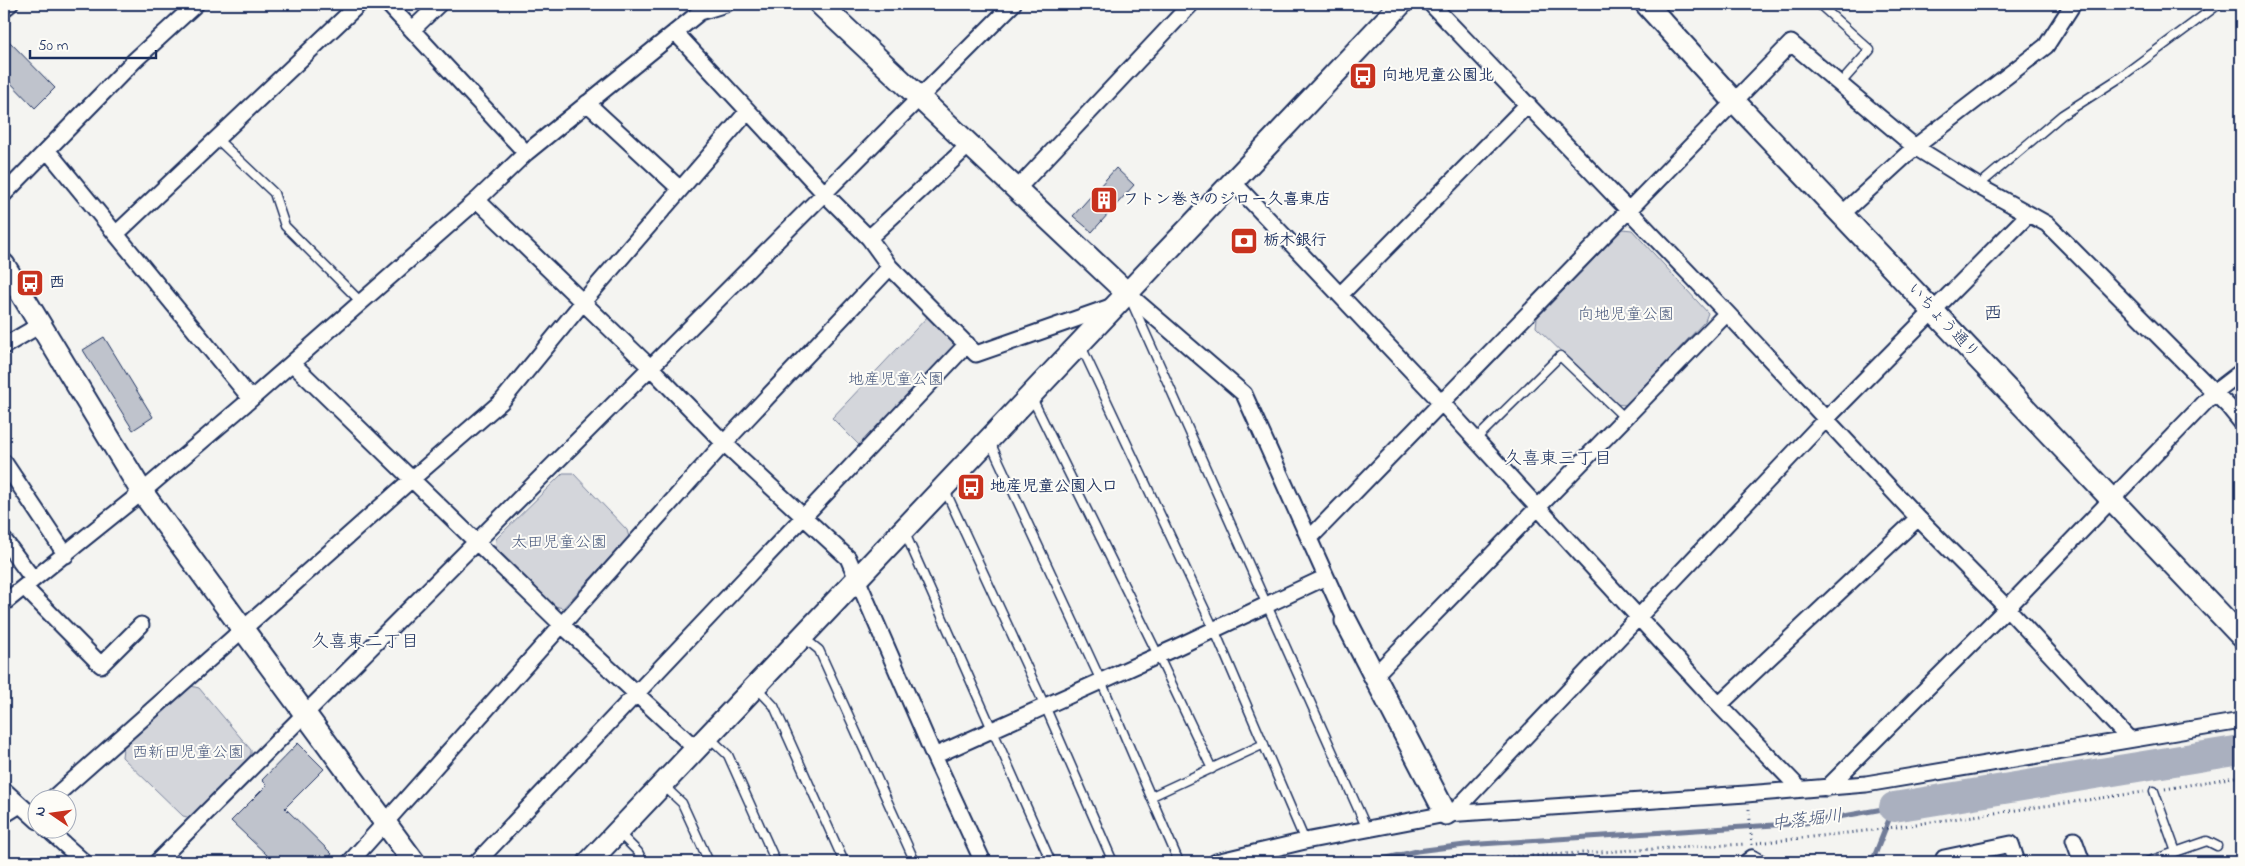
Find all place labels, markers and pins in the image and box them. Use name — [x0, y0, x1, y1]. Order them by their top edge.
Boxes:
bus stop icon: 向地児童公園北 — [1348, 61, 1378, 91]
place label: 向地児童公園北 — [1382, 64, 1494, 88]
building icon: フトン巻きのジロー久喜東店 — [1089, 185, 1119, 215]
place label: フトン巻きのジロー久喜東店 — [1123, 188, 1331, 212]
bank icon: 栃木銀行 — [1229, 226, 1259, 256]
place label: 栃木銀行 — [1263, 229, 1327, 253]
bus stop icon: 西 — [15, 268, 45, 298]
place label: 西 — [49, 271, 65, 295]
bus stop icon: 地産児童公園入口 — [956, 472, 986, 502]
place label: 地産児童公園入口 — [990, 475, 1118, 499]

